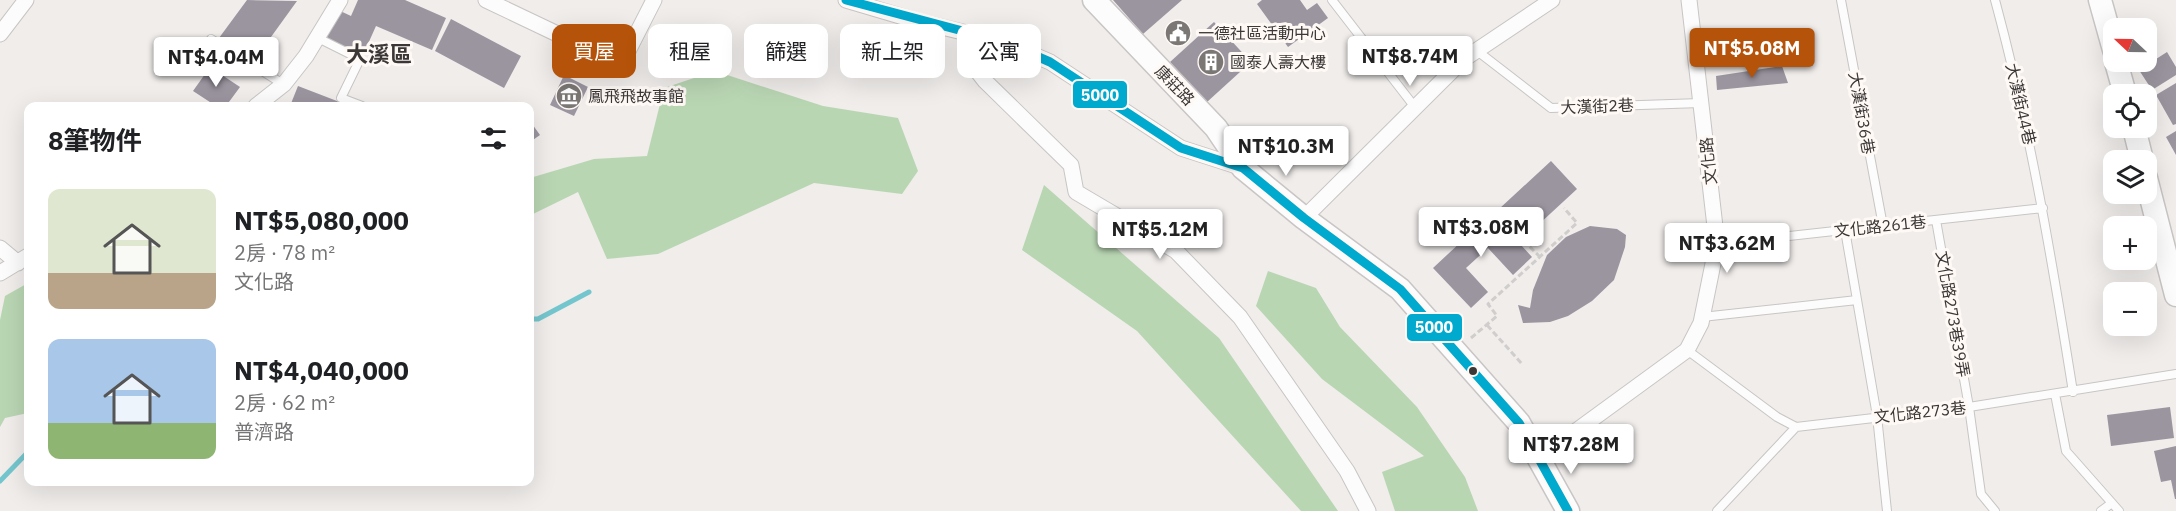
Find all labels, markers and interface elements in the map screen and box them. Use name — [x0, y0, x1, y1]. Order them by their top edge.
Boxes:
public building icon: 一德社區活動中心 — [1163, 18, 1193, 48]
north arrow — [2103, 18, 2157, 72]
map controls — [2103, 18, 2157, 336]
place label: 一德社區活動中心 — [1198, 23, 1326, 43]
chip: 買屋 — [552, 24, 636, 78]
chip: 租屋 — [648, 24, 732, 78]
chip: 篩選 — [744, 24, 828, 78]
chip: 新上架 — [840, 24, 945, 78]
chip: 公寓 — [957, 24, 1041, 78]
pin: NT$5.08M — [1690, 28, 1814, 79]
text: NT$5.08M — [1704, 34, 1800, 61]
pin: NT$8.74M — [1348, 36, 1472, 87]
pin: NT$4.04M — [154, 37, 278, 88]
district label: 大溪區 — [346, 39, 412, 68]
text: NT$8.74M — [1362, 42, 1458, 69]
text: NT$4.04M — [168, 43, 264, 70]
building icon: 國泰人壽大樓 — [1196, 47, 1226, 77]
place label: 國泰人壽大樓 — [1230, 52, 1326, 72]
street label: 康莊路 — [1151, 61, 1199, 109]
street label: 大漢街44巷 — [2002, 61, 2040, 147]
street label: 大漢街36巷 — [1845, 70, 1879, 156]
line badge: 5000 — [1072, 80, 1128, 109]
museum icon: 鳳飛飛故事館 — [554, 81, 584, 111]
button: locate — [2103, 84, 2157, 138]
text: 5000 — [1081, 85, 1120, 105]
place label: 鳳飛飛故事館 — [588, 86, 684, 106]
street label: 大漢街2巷 — [1560, 95, 1634, 117]
icon: filters — [477, 122, 510, 155]
text: 8筆物件 — [48, 123, 142, 157]
pin: NT$10.3M — [1224, 126, 1348, 177]
text: NT$10.3M — [1238, 132, 1334, 159]
street label: 文化路 — [1696, 136, 1720, 186]
button: layers — [2103, 150, 2157, 204]
text: NT$5,080,000 — [234, 203, 409, 237]
pin: NT$3.08M — [1419, 207, 1543, 258]
pin: NT$5.12M — [1098, 209, 1222, 260]
street label: 文化路261巷 — [1833, 211, 1927, 241]
icon: home — [96, 213, 168, 285]
text: NT$3.08M — [1433, 213, 1529, 240]
text: NT$5.12M — [1112, 215, 1208, 242]
button: + — [2103, 216, 2157, 270]
pin: NT$3.62M — [1665, 223, 1789, 274]
text: NT$3.62M — [1679, 229, 1775, 256]
text: 2房 · 78 m² — [234, 239, 335, 266]
street label: 文化路273巷39弄 — [1932, 249, 1974, 379]
text: 文化路 — [234, 268, 294, 295]
button: − — [2103, 282, 2157, 336]
line badge: 5000 — [1406, 313, 1463, 342]
text: 5000 — [1415, 317, 1454, 337]
text: NT$4,040,000 — [234, 353, 409, 387]
icon: home — [96, 363, 168, 435]
unlabelled marker — [1467, 365, 1479, 377]
text: 2房 · 62 m² — [234, 389, 335, 416]
street label: 文化路273巷 — [1873, 397, 1967, 427]
text: 普濟路 — [234, 418, 294, 445]
pin: NT$7.28M — [1509, 424, 1633, 475]
text: NT$7.28M — [1523, 430, 1619, 457]

